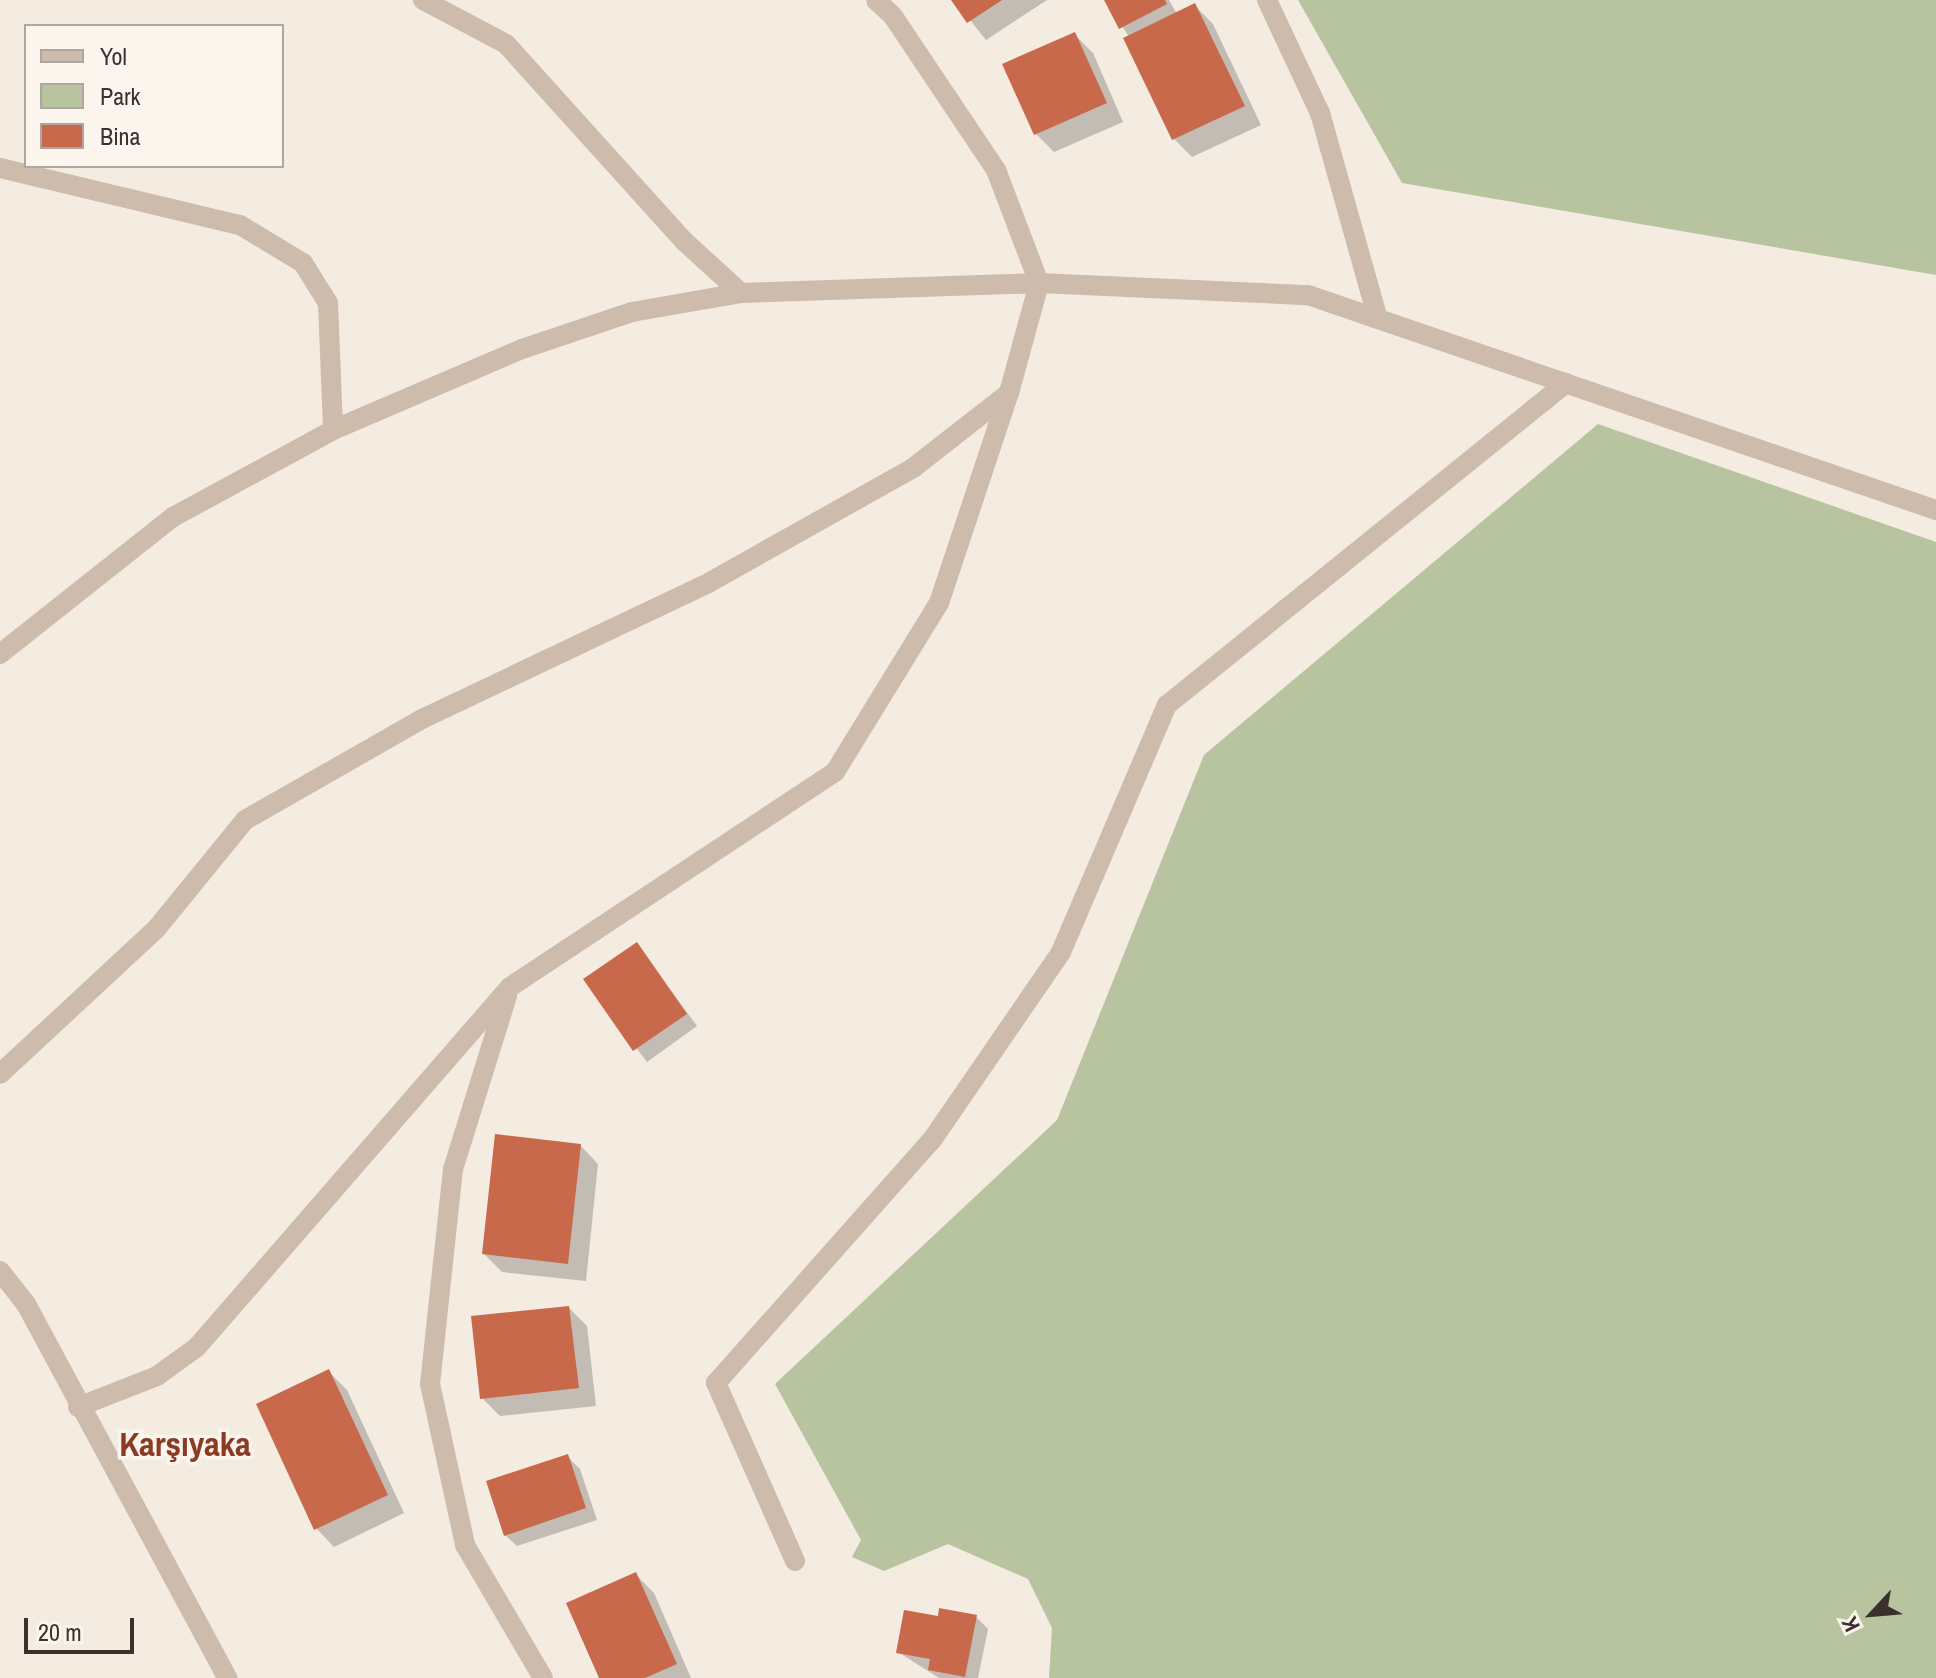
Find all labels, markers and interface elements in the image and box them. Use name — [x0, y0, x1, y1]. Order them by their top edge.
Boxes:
legend — [24, 24, 284, 168]
text: Yol — [100, 40, 127, 72]
text: Park — [100, 80, 140, 112]
text: Bina — [100, 120, 141, 152]
district label: Karşıyaka — [119, 1425, 251, 1465]
north arrow — [1832, 1574, 1912, 1654]
scale bar — [28, 1602, 138, 1652]
text: K — [1834, 1612, 1867, 1637]
text: 20 m — [38, 1616, 82, 1648]

